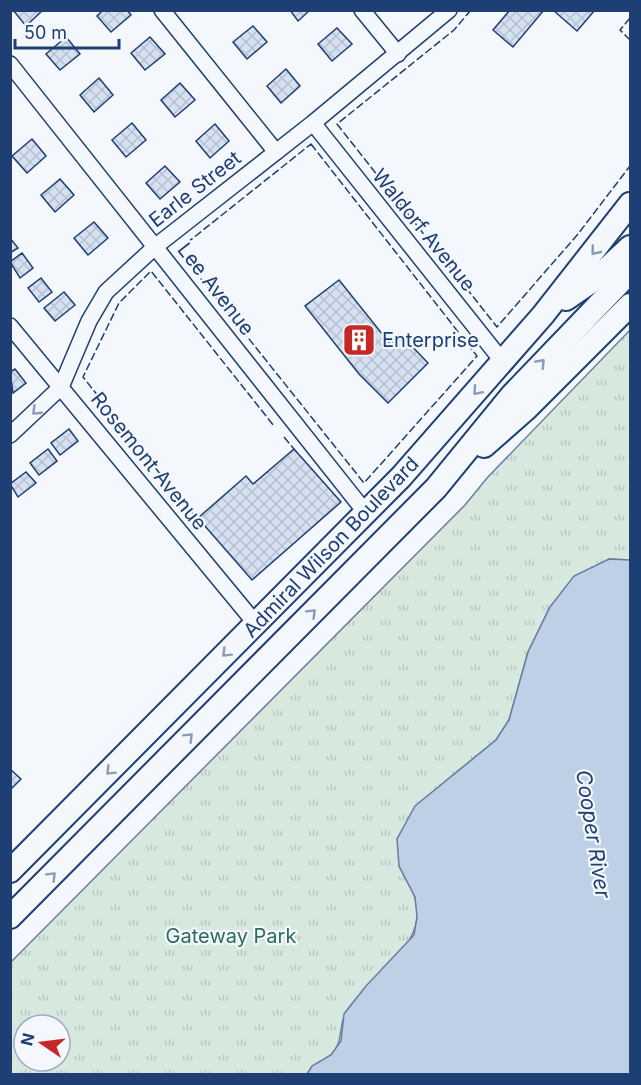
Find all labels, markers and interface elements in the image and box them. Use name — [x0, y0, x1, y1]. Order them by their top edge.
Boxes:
scale bar — [15, 12, 118, 50]
text: 50 m — [24, 22, 67, 43]
street label: Earle Street — [144, 146, 246, 232]
street label: Waldorf Avenue — [367, 164, 481, 296]
street label: Lee Avenue — [173, 238, 259, 340]
one-way arrow — [592, 244, 603, 255]
building icon: Enterprise — [341, 322, 377, 358]
place label: Enterprise — [382, 328, 479, 352]
one-way arrow — [534, 359, 545, 369]
one-way arrow — [474, 384, 485, 395]
street label: Rosemont Avenue — [86, 387, 212, 535]
one-way arrow — [32, 404, 42, 415]
street label: Admiral Wilson Boulevard — [238, 452, 424, 642]
one-way arrow — [305, 609, 316, 620]
one-way arrow — [223, 646, 234, 657]
one-way arrow — [182, 734, 193, 744]
one-way arrow — [106, 763, 117, 774]
water label: Cooper River — [571, 768, 616, 901]
one-way arrow — [44, 872, 55, 883]
park label: Gateway Park — [166, 924, 296, 948]
north arrow — [12, 1013, 72, 1073]
text: N — [16, 1031, 39, 1048]

